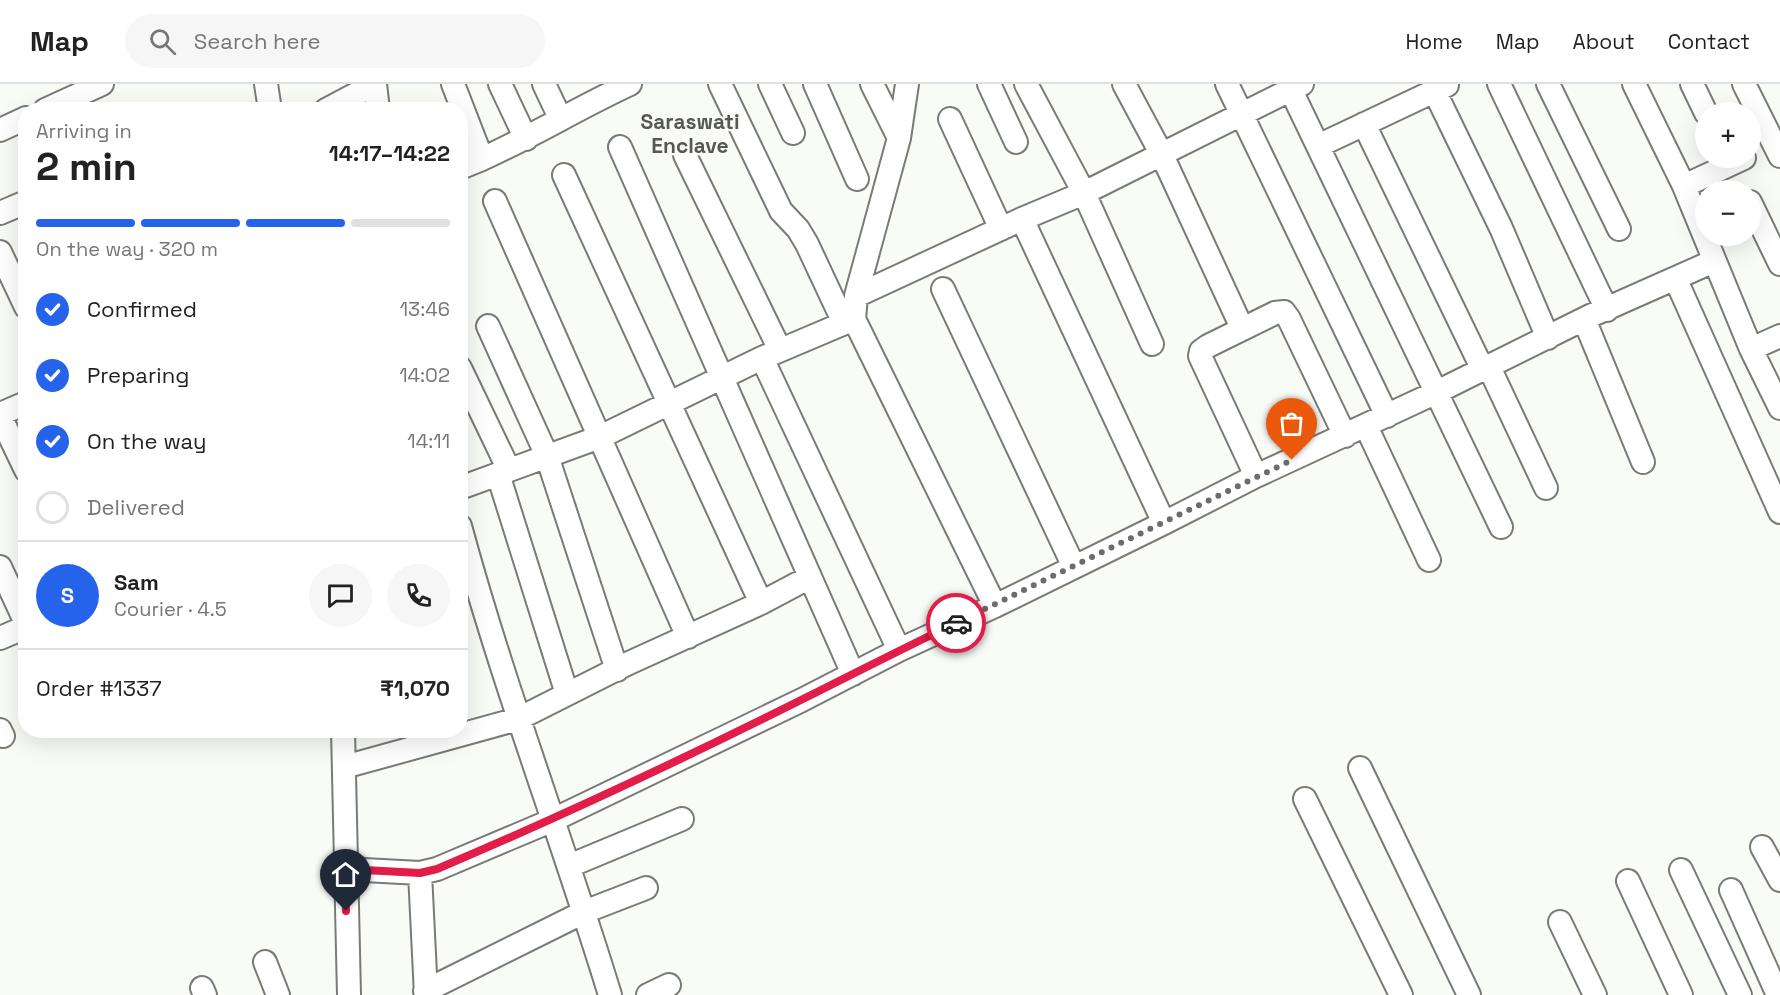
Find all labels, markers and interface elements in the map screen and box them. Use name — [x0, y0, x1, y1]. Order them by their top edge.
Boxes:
search box — [125, 14, 545, 68]
text: Map — [30, 23, 89, 59]
icon: search — [146, 25, 179, 58]
text: Search here — [194, 27, 321, 55]
text: Home — [1405, 28, 1463, 55]
text: Map — [1496, 28, 1540, 55]
text: About — [1573, 28, 1635, 55]
text: Contact — [1668, 28, 1750, 55]
map controls — [1695, 102, 1761, 246]
button: + — [1695, 102, 1761, 168]
district label: Saraswati Enclave — [641, 108, 740, 159]
text: Arriving in — [36, 118, 132, 144]
text: 14:17–14:22 — [329, 139, 450, 167]
text: 2 min — [36, 142, 137, 191]
button: − — [1695, 180, 1761, 246]
text: On the way · 320 m — [36, 236, 218, 262]
icon: check — [36, 293, 69, 326]
text: Confirmed — [87, 295, 197, 323]
text: 13:46 — [400, 296, 450, 322]
icon: check — [36, 359, 69, 392]
text: Preparing — [87, 361, 189, 389]
text: 14:02 — [399, 362, 450, 388]
pin — [1266, 398, 1317, 460]
icon: bag — [1275, 407, 1308, 440]
icon: check — [36, 425, 69, 458]
text: On the way — [87, 427, 206, 455]
text: 14:11 — [407, 428, 450, 454]
text: Delivered — [87, 493, 185, 521]
button: chat — [309, 564, 372, 627]
button: phone — [387, 564, 450, 627]
text: Sam — [114, 568, 159, 596]
text: S — [61, 581, 74, 609]
courier — [926, 593, 986, 653]
text: Courier · 4.5 — [114, 596, 227, 622]
icon: car — [940, 607, 973, 640]
text: Order #1337 — [36, 674, 162, 702]
text: ₹1,070 — [380, 674, 450, 702]
pin — [320, 849, 371, 911]
icon: home — [329, 858, 362, 891]

